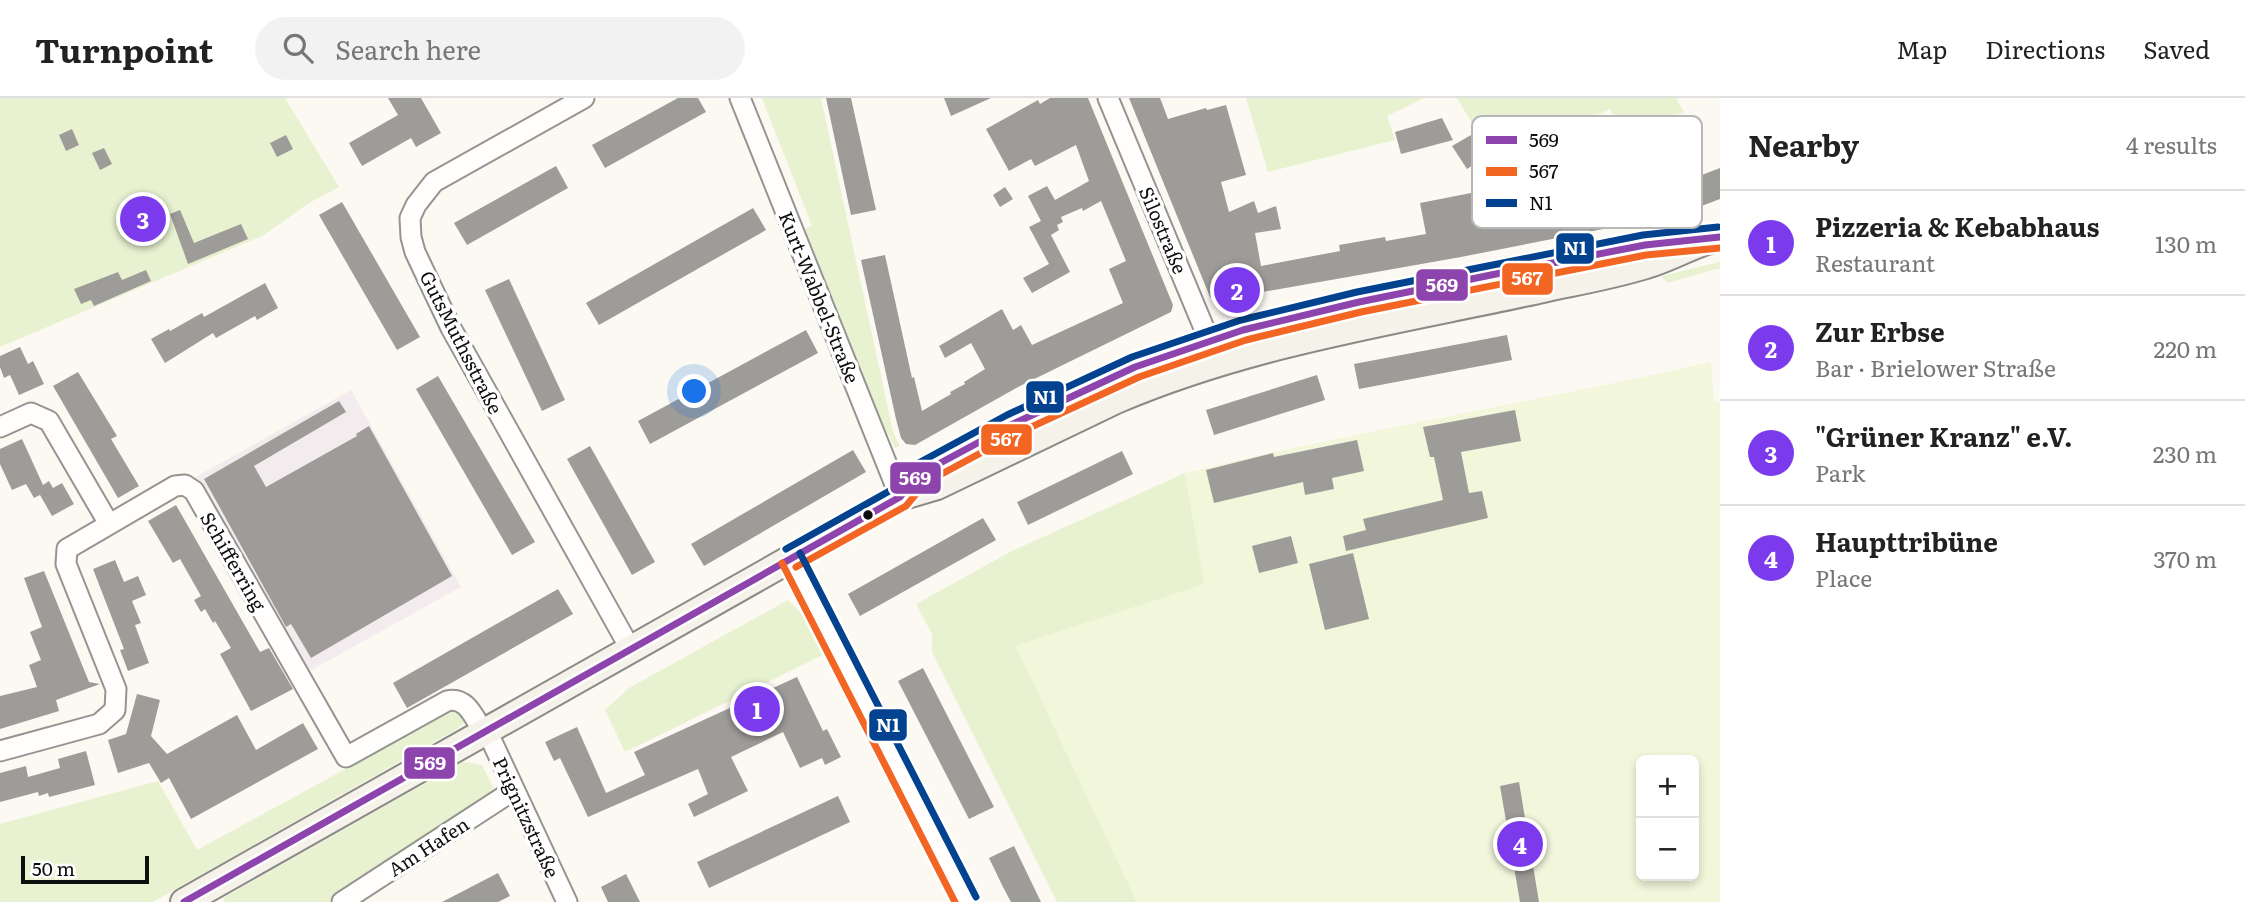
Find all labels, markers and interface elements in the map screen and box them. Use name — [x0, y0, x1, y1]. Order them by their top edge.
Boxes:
search box — [255, 17, 745, 80]
text: Turnpoint — [35, 24, 213, 73]
icon: search — [279, 29, 317, 67]
text: Search here — [335, 29, 481, 68]
text: Map — [1896, 31, 1947, 66]
text: Directions — [1985, 31, 2105, 66]
text: Saved — [2143, 31, 2210, 66]
legend — [1472, 116, 1702, 228]
text: Nearby — [1748, 122, 1859, 166]
text: 569 — [1529, 125, 1559, 153]
text: 4 results — [2126, 127, 2217, 161]
text: 567 — [1529, 156, 1559, 184]
street label: Silostraße — [1133, 182, 1195, 278]
text: N1 — [1529, 188, 1553, 216]
pin: 3 — [120, 193, 166, 245]
text: Pizzeria & Kebabhaus — [1815, 206, 2100, 245]
street label: Kurt-Wabbel-Straße — [773, 207, 867, 387]
text: 1 — [1766, 226, 1776, 260]
text: 130 m — [2155, 226, 2217, 260]
line badge: N1 — [1555, 232, 1595, 265]
text: N1 — [1563, 233, 1587, 261]
text: Restaurant — [1815, 245, 1935, 279]
line badge: 567 — [1501, 262, 1554, 296]
text: 567 — [1511, 263, 1544, 291]
pin: 2 — [1214, 264, 1260, 316]
street label: GutsMuthsstraße — [414, 265, 510, 419]
line badge: 569 — [1415, 268, 1469, 302]
text: 569 — [1426, 270, 1458, 298]
text: Zur Erbse — [1815, 311, 1945, 350]
text: 2 — [1765, 331, 1777, 365]
text: 220 m — [2153, 331, 2217, 365]
text: Bar · Brielower Straße — [1815, 350, 2056, 384]
your location — [677, 374, 711, 408]
line badge: N1 — [1025, 380, 1065, 414]
text: N1 — [1033, 382, 1057, 410]
text: "Grüner Kranz" e.V. — [1815, 416, 2073, 455]
line badge: 567 — [980, 423, 1033, 456]
text: 567 — [990, 424, 1023, 452]
text: 3 — [1765, 436, 1777, 470]
text: 230 m — [2153, 436, 2217, 470]
text: Park — [1815, 455, 1865, 489]
line badge: 569 — [889, 461, 942, 495]
text: 569 — [899, 463, 931, 491]
street label: Schifferring — [194, 506, 274, 616]
unlabelled marker — [861, 508, 875, 522]
text: Haupttribüne — [1815, 521, 1998, 560]
text: 4 — [1764, 541, 1778, 575]
text: 370 m — [2153, 541, 2217, 575]
text: Place — [1815, 560, 1872, 594]
pin: 1 — [734, 683, 780, 735]
line badge: N1 — [868, 708, 908, 742]
text: N1 — [876, 710, 900, 738]
line badge: 569 — [403, 746, 456, 780]
text: 569 — [414, 748, 446, 776]
street label: Prignitzstraße — [487, 752, 567, 882]
map controls — [1636, 755, 1699, 881]
button: + — [1636, 755, 1699, 818]
street label: Am Hafen — [382, 809, 474, 883]
pin: 4 — [1497, 818, 1543, 870]
button: − — [1636, 818, 1699, 881]
scale bar — [21, 853, 149, 885]
text: 50 m — [32, 854, 75, 882]

